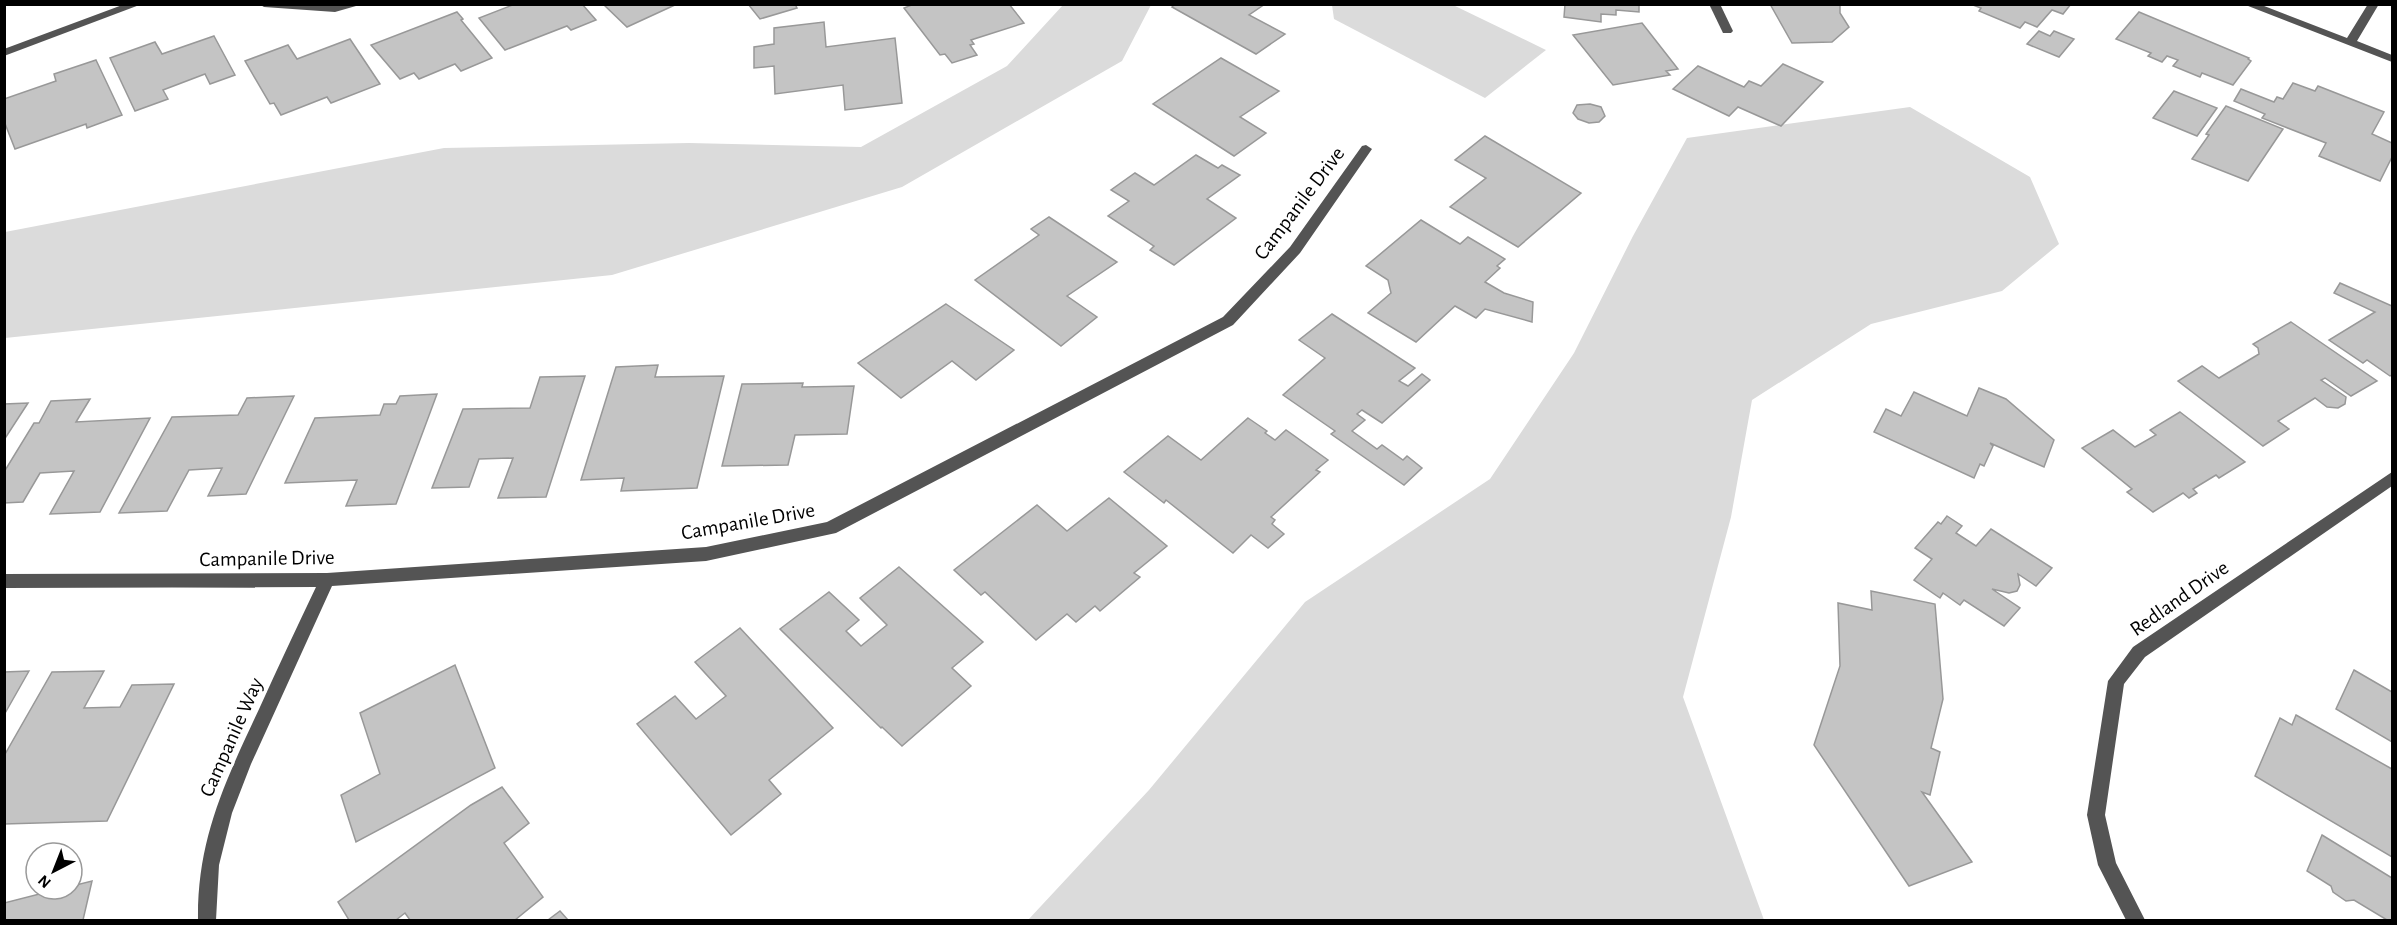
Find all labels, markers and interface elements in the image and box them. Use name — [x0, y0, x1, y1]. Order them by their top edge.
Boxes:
street label: Campanile Drive — [1250, 143, 1349, 264]
street label: Campanile Drive — [680, 499, 817, 544]
street label: Campanile Drive — [199, 547, 335, 570]
street label: Redland Drive — [2126, 557, 2232, 640]
street label: Campanile Way — [196, 675, 267, 800]
north arrow — [24, 841, 84, 901]
text: N — [35, 872, 54, 891]

